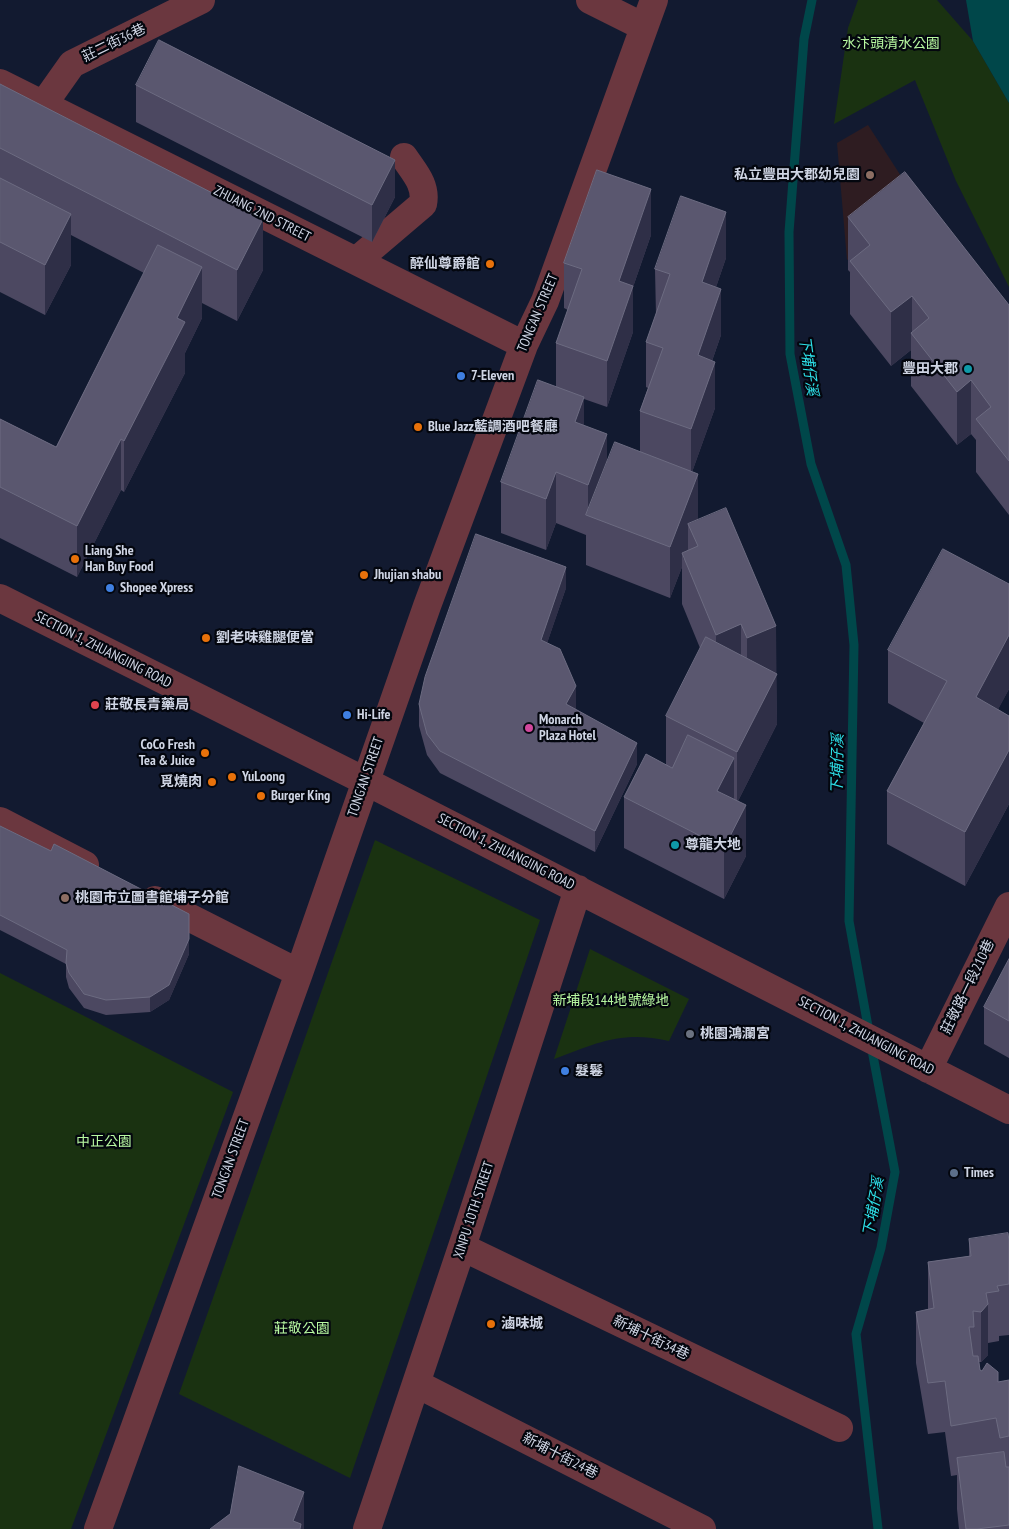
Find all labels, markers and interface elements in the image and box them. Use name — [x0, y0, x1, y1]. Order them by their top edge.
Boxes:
street label: 莊二街36巷 — [79, 20, 149, 66]
park label: 水汴頭清水公園 — [842, 36, 940, 52]
place label: 私立豐田大郡幼兒園 — [734, 167, 860, 183]
marker: 私立豐田大郡幼兒園 — [864, 169, 876, 181]
street label: ZHUANG 2ND STREET — [211, 182, 313, 246]
place label: 醉仙尊爵館 — [410, 256, 480, 272]
marker: 醉仙尊爵館 — [484, 258, 496, 270]
street label: TONG'AN STREET — [514, 271, 562, 355]
water label: 下埔仔溪 — [795, 335, 821, 397]
place label: 豐田大郡 — [902, 361, 958, 377]
marker: 豐田大郡 — [962, 363, 974, 375]
place label: 7-Eleven — [471, 368, 514, 384]
marker: 7-Eleven — [455, 370, 467, 382]
place label: Blue Jazz藍調酒吧餐廳 — [428, 419, 558, 435]
marker: Blue Jazz藍調酒吧餐廳 — [412, 421, 424, 433]
place label: Liang She Han Buy Food — [85, 543, 154, 576]
marker: Liang She Han Buy Food — [69, 553, 81, 565]
place label: Jhujian shabu — [374, 567, 441, 583]
marker: Jhujian shabu — [358, 569, 370, 581]
place label: Shopee Xpress — [120, 580, 193, 596]
marker: Shopee Xpress — [104, 582, 116, 594]
street label: SECTION 1, ZHUANGJING ROAD — [32, 608, 174, 692]
place label: 劉老味雞腿便當 — [216, 630, 314, 646]
marker: 劉老味雞腿便當 — [200, 632, 212, 644]
place label: 莊敬長青藥局 — [105, 697, 189, 713]
marker: 莊敬長青藥局 — [89, 699, 101, 711]
place label: Hi-Life — [357, 707, 391, 723]
marker: Hi-Life — [341, 709, 353, 721]
place label: Monarch Plaza Hotel — [539, 712, 596, 744]
marker: Monarch Plaza Hotel — [523, 722, 535, 734]
water label: 下埔仔溪 — [828, 734, 848, 794]
street label: TONG'AN STREET — [344, 735, 388, 819]
place label: CoCo Fresh Tea & Juice — [139, 737, 195, 770]
marker: CoCo Fresh Tea & Juice — [199, 747, 211, 759]
place label: YuLoong — [242, 769, 285, 785]
marker: YuLoong — [226, 771, 238, 783]
place label: 覓燒肉 — [160, 774, 202, 790]
marker: 覓燒肉 — [206, 776, 218, 788]
place label: Burger King — [271, 788, 330, 804]
marker: Burger King — [255, 790, 267, 802]
street label: SECTION 1, ZHUANGJING ROAD — [435, 810, 577, 894]
place label: 尊龍大地 — [685, 837, 741, 853]
marker: 尊龍大地 — [669, 839, 681, 851]
place label: 桃園市立圖書館埔子分館 — [75, 890, 229, 906]
marker: 桃園市立圖書館埔子分館 — [59, 892, 71, 904]
street label: 莊敬路一段210巷 — [938, 937, 998, 1037]
park label: 新埔段144地號綠地 — [553, 993, 669, 1009]
street label: SECTION 1, ZHUANGJING ROAD — [795, 993, 937, 1079]
place label: 桃園鴻瀾宮 — [700, 1026, 770, 1042]
marker: 桃園鴻瀾宮 — [684, 1028, 696, 1040]
place label: 髮鬈 — [575, 1063, 603, 1079]
marker: 髮鬈 — [559, 1065, 571, 1077]
street label: TONG'AN STREET — [209, 1117, 253, 1201]
park label: 中正公園 — [76, 1134, 132, 1150]
street label: XINPU 10TH STREET — [450, 1159, 498, 1261]
place label: Times — [964, 1165, 994, 1181]
marker: Times — [948, 1167, 960, 1179]
water label: 下埔仔溪 — [860, 1176, 888, 1238]
street label: 新埔十街34巷 — [610, 1312, 692, 1364]
place label: 滷味城 — [501, 1316, 543, 1332]
marker: 滷味城 — [485, 1318, 497, 1330]
park label: 莊敬公園 — [274, 1321, 330, 1337]
street label: 新埔十街24巷 — [519, 1430, 601, 1482]

